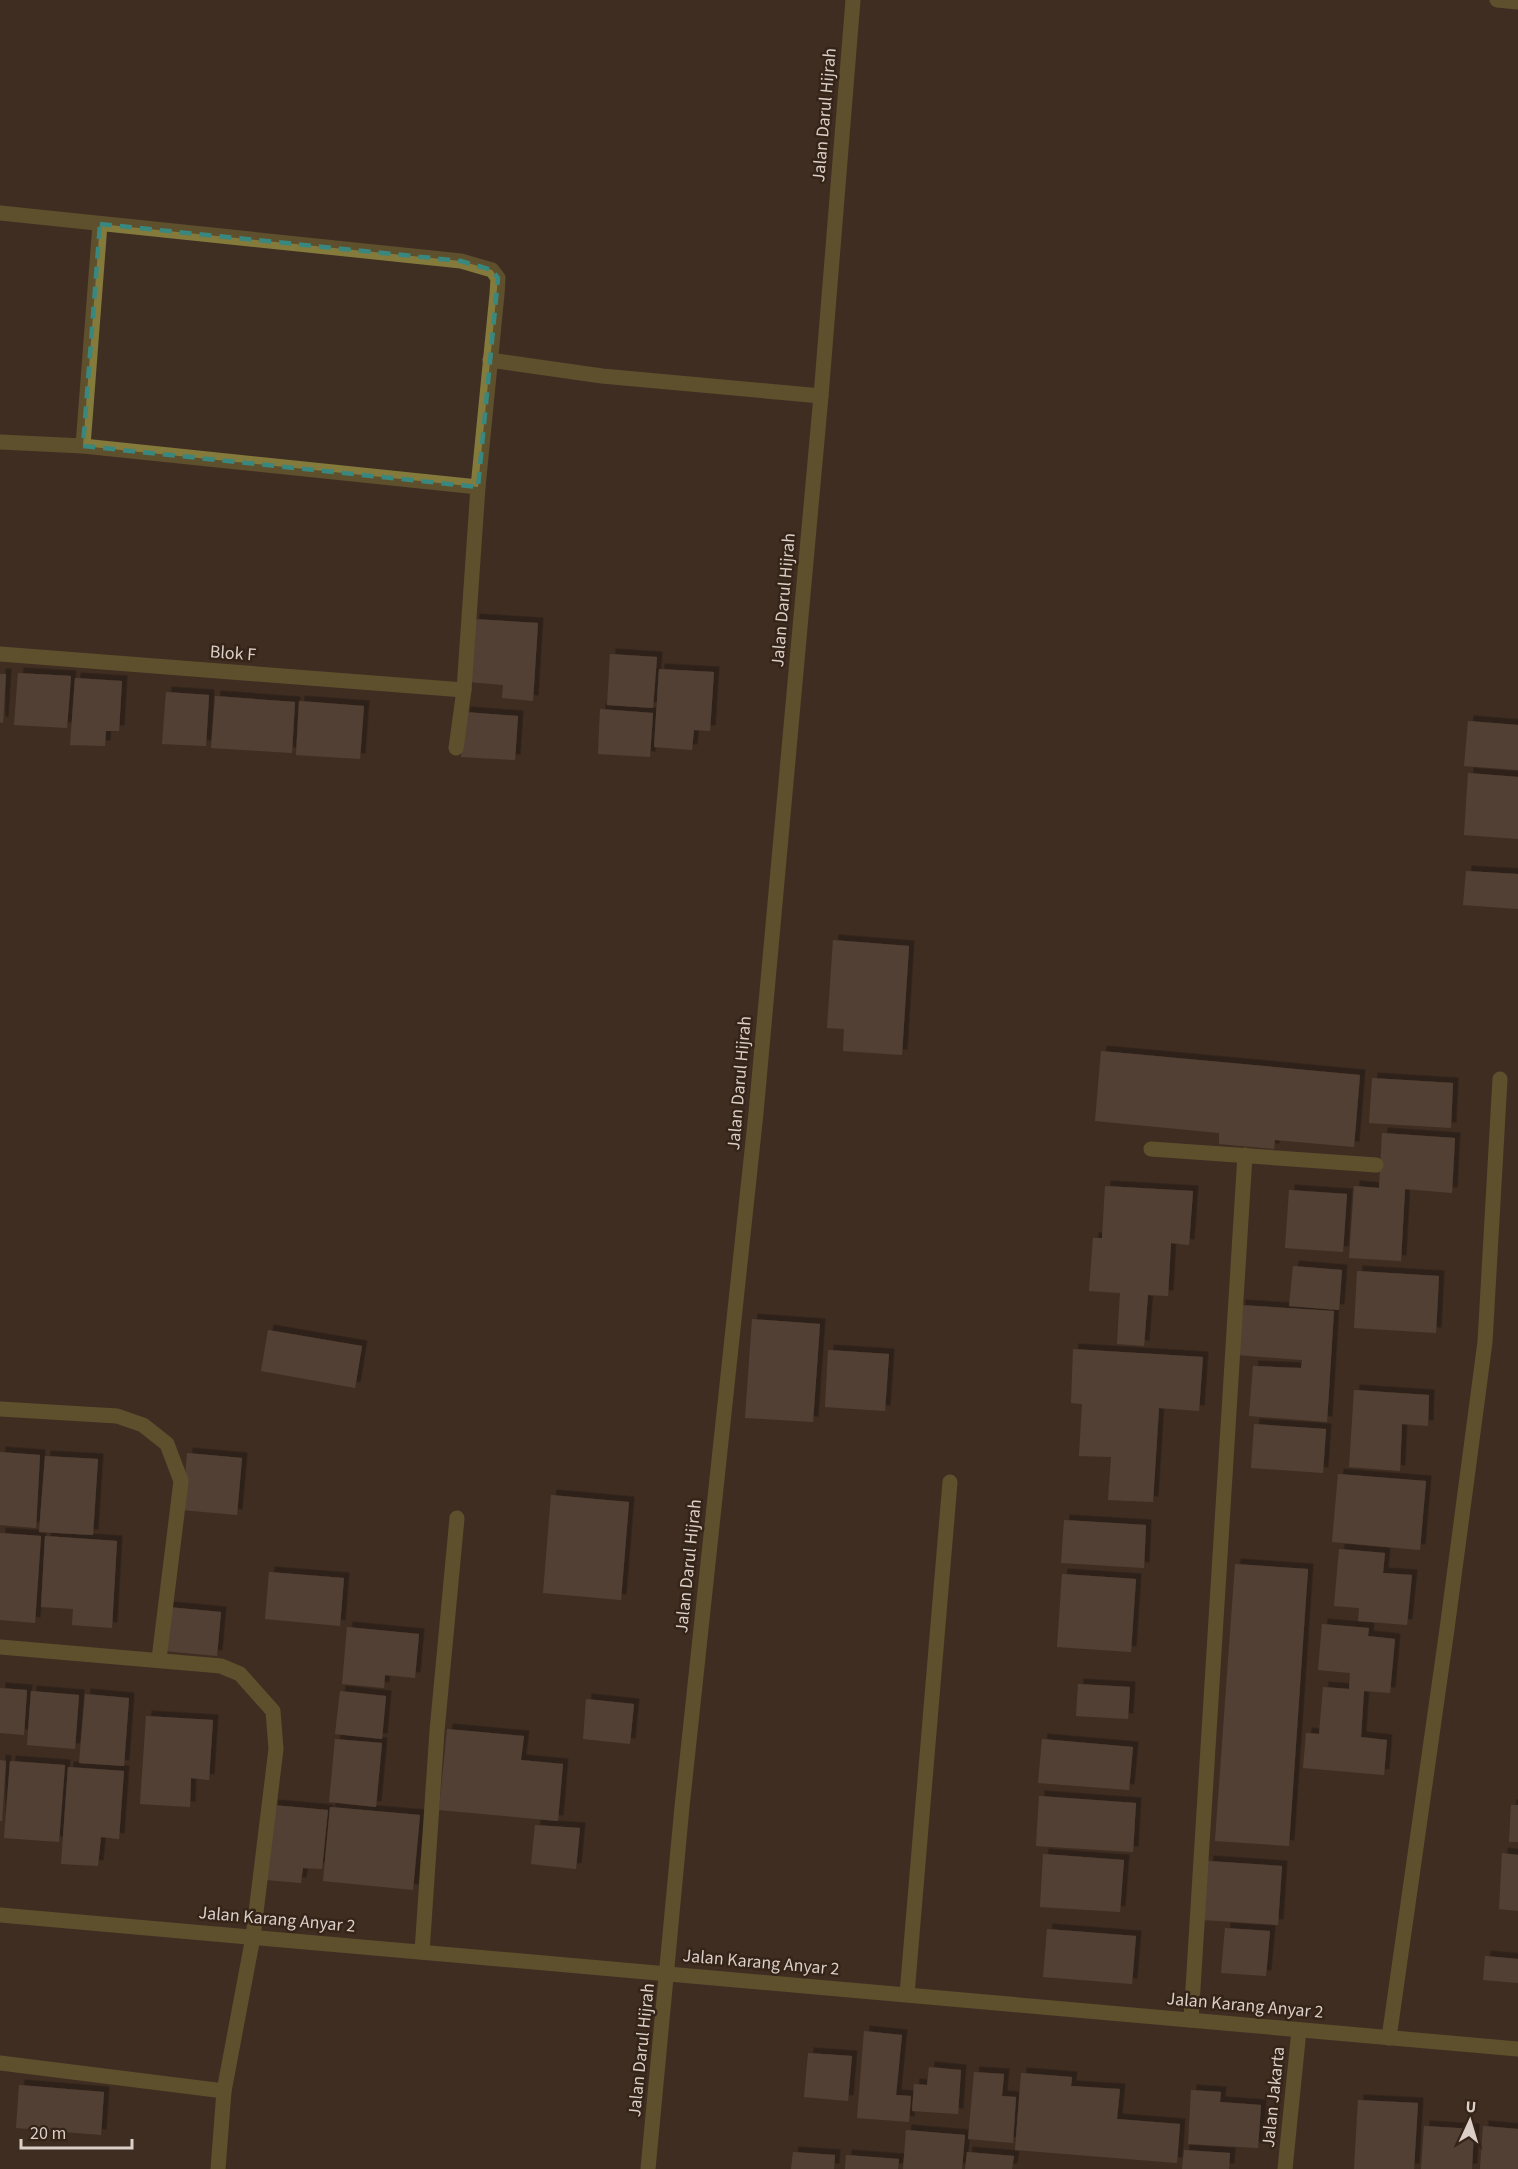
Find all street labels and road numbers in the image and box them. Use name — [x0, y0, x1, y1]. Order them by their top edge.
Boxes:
street label: Jalan Darul Hijrah — [806, 47, 843, 183]
street label: Jalan Darul Hijrah — [765, 532, 802, 668]
street label: Blok F — [209, 639, 257, 668]
street label: Jalan Darul Hijrah — [721, 1015, 758, 1151]
street label: Jalan Darul Hijrah — [669, 1498, 708, 1634]
street label: Jalan Karang Anyar 2 — [198, 1900, 356, 1939]
street label: Jalan Karang Anyar 2 — [682, 1943, 840, 1982]
street label: Jalan Darul Hijrah — [622, 1982, 661, 2118]
street label: Jalan Karang Anyar 2 — [1166, 1986, 1324, 2025]
street label: Jalan Jakarta — [1256, 2045, 1291, 2149]

